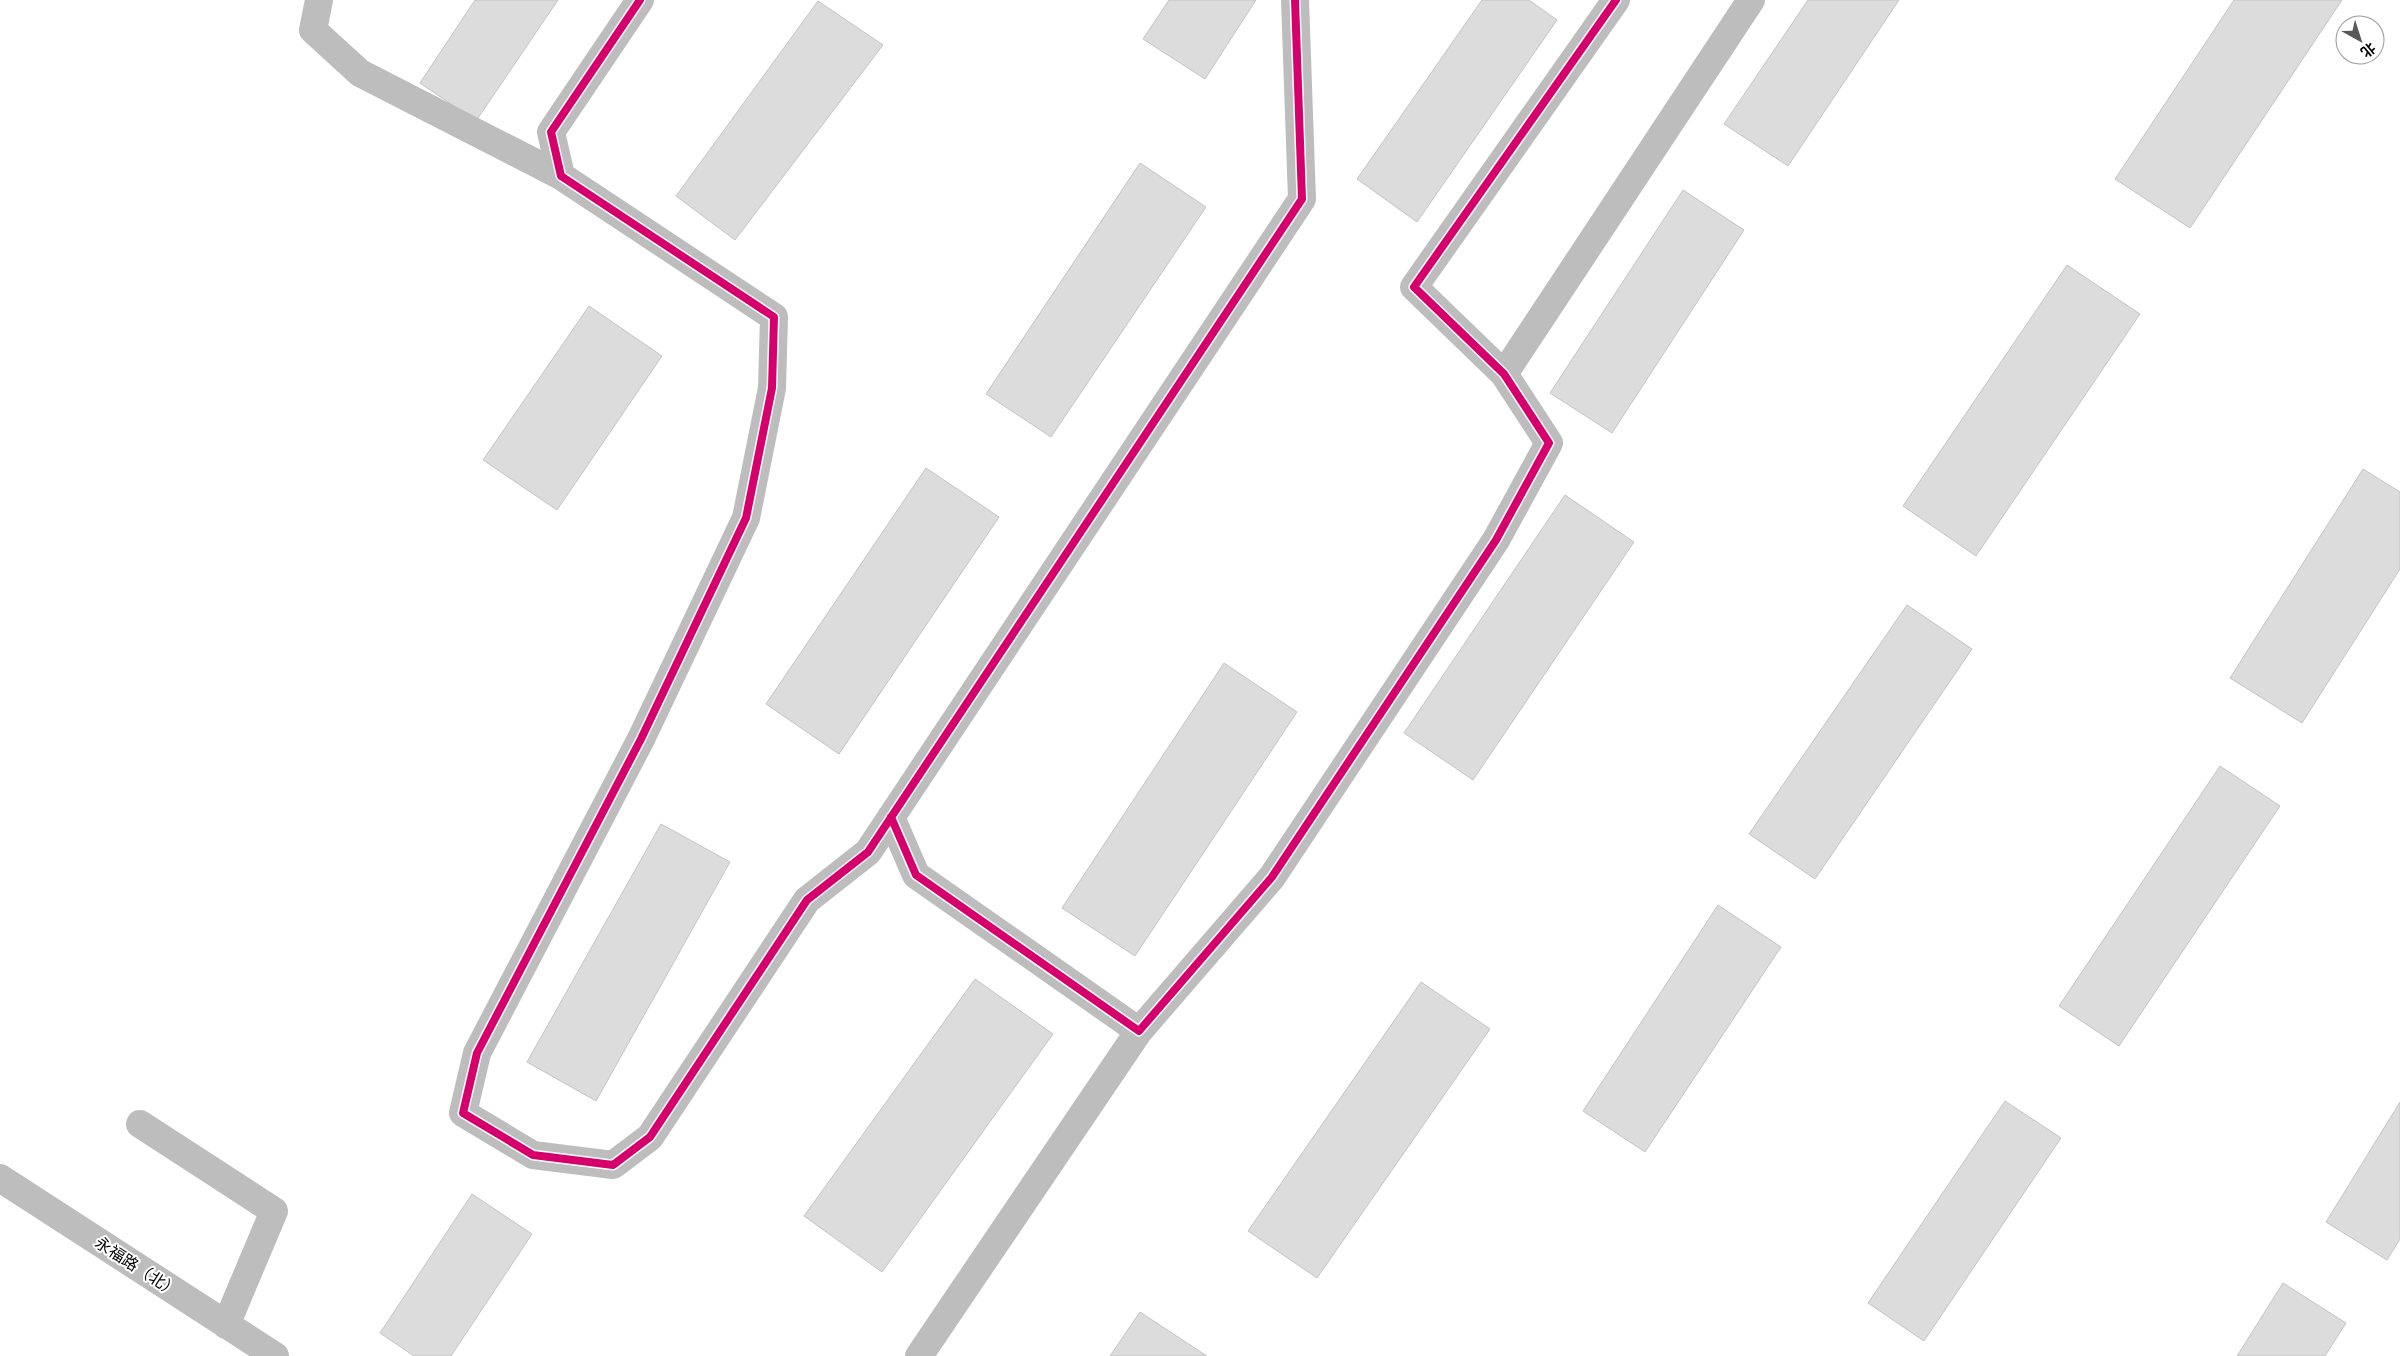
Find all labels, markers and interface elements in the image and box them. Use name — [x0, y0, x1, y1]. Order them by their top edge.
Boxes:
north arrow — [2335, 15, 2385, 65]
text: 北 — [2358, 39, 2379, 61]
street label: 永福路（北） — [92, 1233, 182, 1301]

